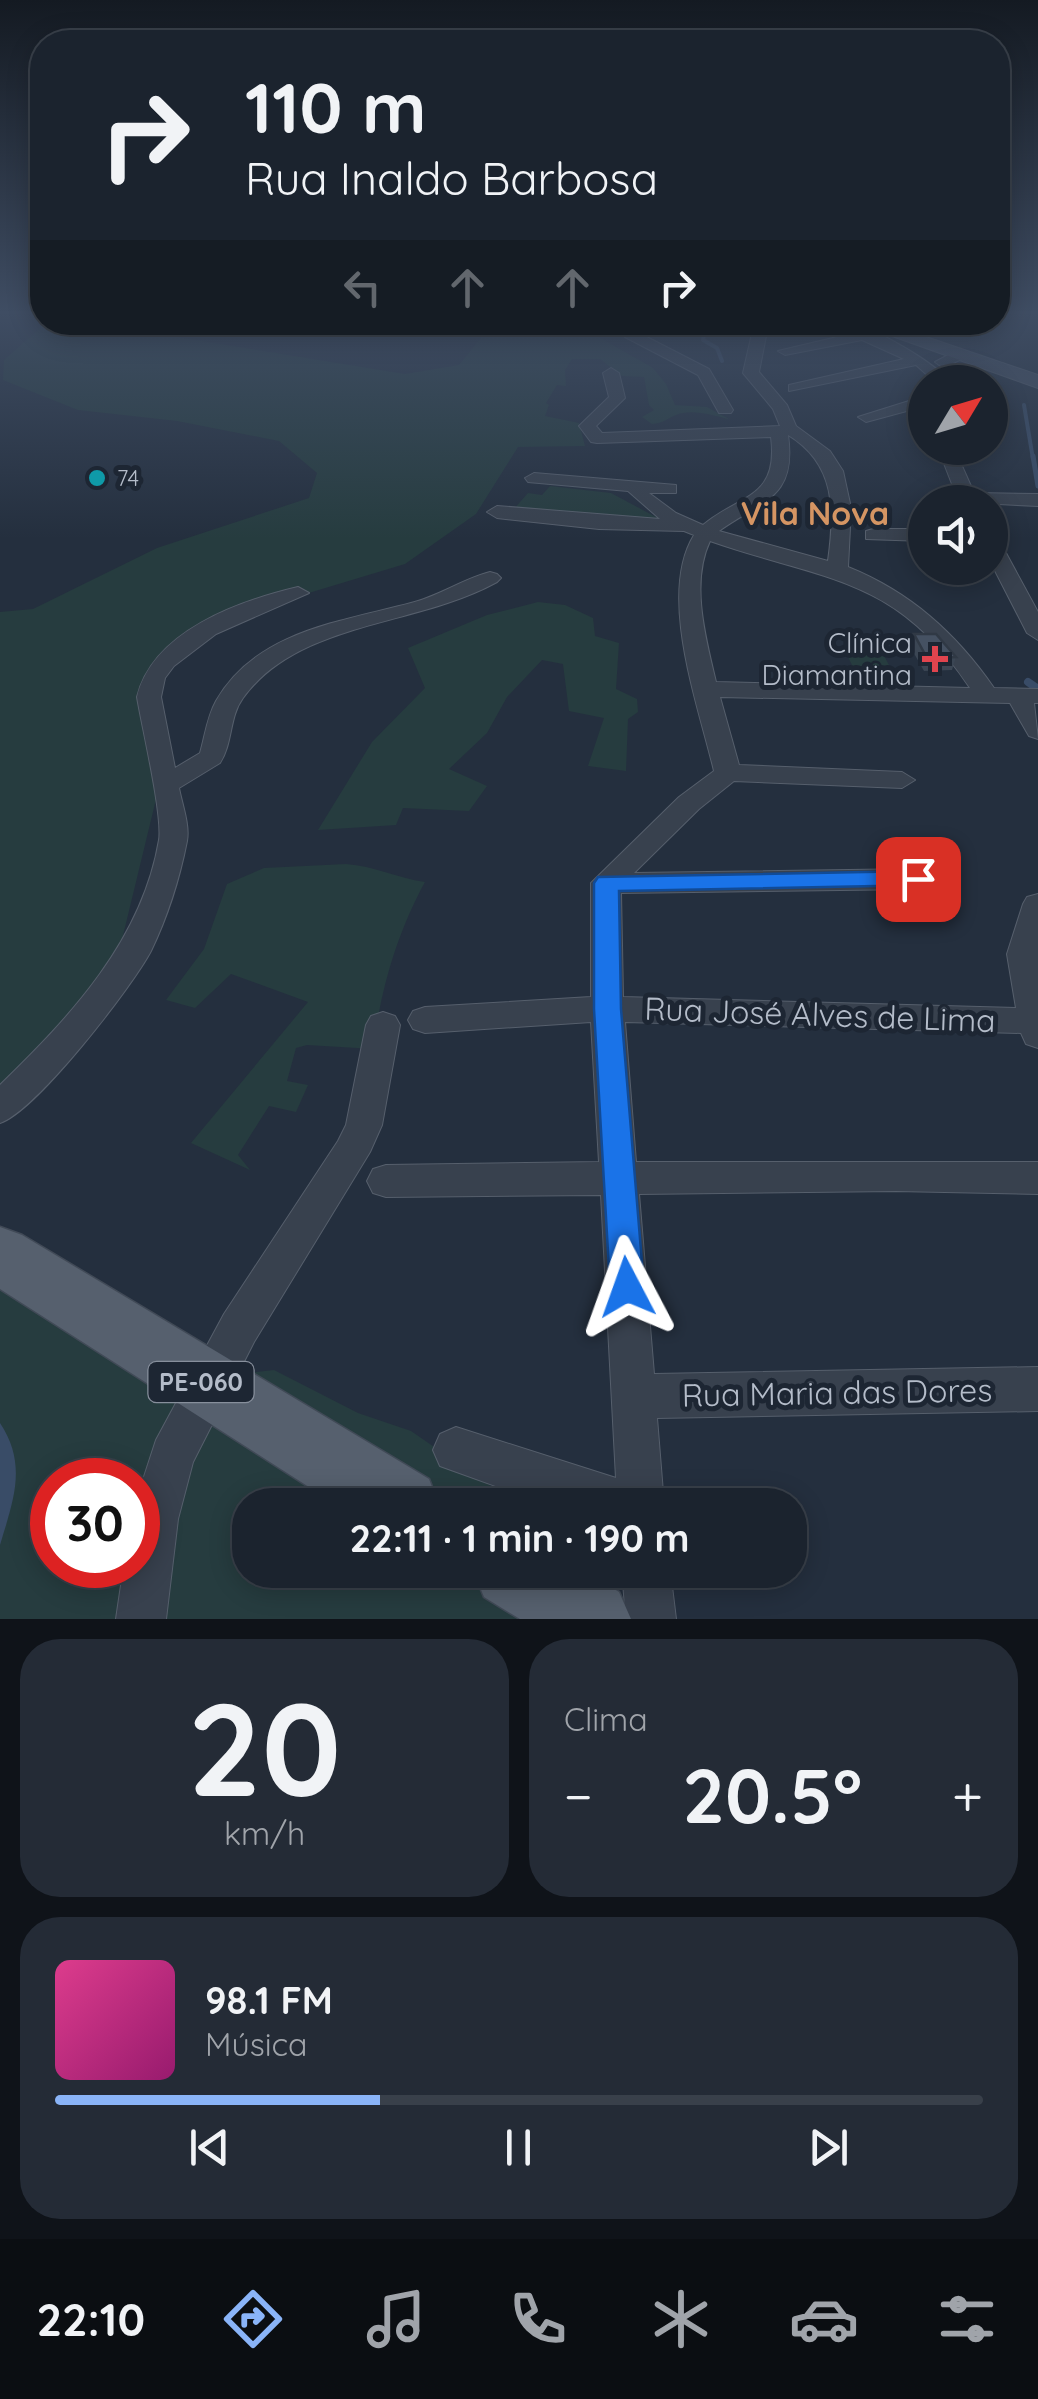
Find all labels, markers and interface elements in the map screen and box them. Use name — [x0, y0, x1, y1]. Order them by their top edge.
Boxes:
text: 110 m — [245, 63, 427, 151]
icon: right — [80, 70, 210, 200]
text: Rua Inaldo Barbosa — [245, 150, 658, 206]
icon: left — [335, 260, 390, 315]
icon: ahead — [440, 260, 495, 315]
icon: ahead — [545, 260, 600, 315]
icon: right — [650, 260, 705, 315]
north arrow — [908, 365, 1008, 465]
map controls — [908, 365, 1008, 585]
place label: 74 — [117, 464, 139, 492]
marker: 74 — [86, 467, 108, 489]
button: sound — [908, 485, 1008, 585]
district label: Vila Nova — [741, 493, 889, 533]
place label: Clínica Diamantina — [762, 625, 912, 692]
marker: Clínica Diamantina — [922, 646, 948, 672]
pin — [876, 837, 961, 922]
icon: arrive — [891, 852, 946, 907]
street label: Rua José Alves de Lima — [644, 988, 996, 1040]
position arrow — [575, 1235, 679, 1339]
road number: PE-060 — [148, 1362, 254, 1402]
street label: Rua Maria das Dores — [681, 1369, 993, 1415]
speed limit sign: 30 — [30, 1458, 160, 1588]
text: 22:11 · 1 min · 190 m — [349, 1514, 690, 1562]
text: 20 — [188, 1666, 341, 1829]
text: Clima — [564, 1699, 648, 1739]
text: 20.5° — [682, 1748, 862, 1842]
text: − — [564, 1761, 593, 1830]
text: + — [952, 1761, 983, 1830]
text: km/h — [224, 1813, 305, 1853]
text: 98.1 FM — [205, 1976, 333, 2024]
text: Música — [205, 2024, 308, 2064]
icon: previous — [182, 2120, 237, 2175]
icon: pause — [491, 2120, 546, 2175]
icon: next — [801, 2120, 856, 2175]
icon: directions — [218, 2284, 288, 2354]
icon: music — [361, 2284, 431, 2354]
icon: phone — [503, 2284, 573, 2354]
icon: climate — [646, 2284, 716, 2354]
icon: car — [789, 2284, 859, 2354]
icon: filters — [932, 2284, 1002, 2354]
text: 22:10 — [36, 2291, 145, 2347]

